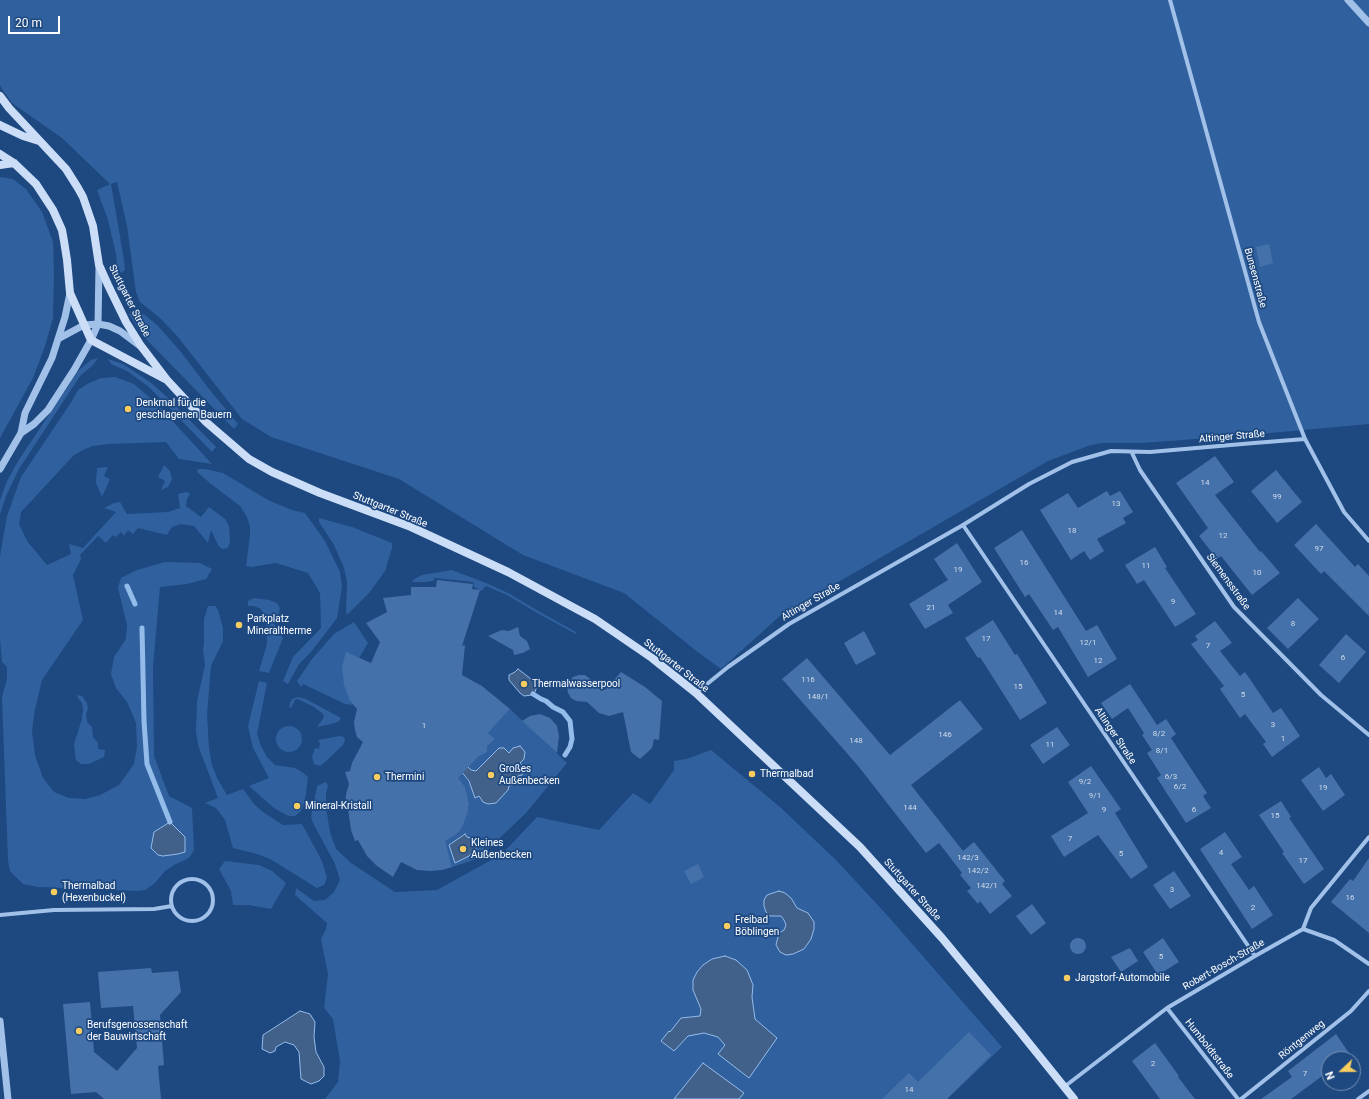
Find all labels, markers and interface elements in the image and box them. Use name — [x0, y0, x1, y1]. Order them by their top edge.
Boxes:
scale bar — [10, 8, 62, 34]
text: 20 m — [15, 16, 42, 30]
street label: Bunsenstraße — [1241, 247, 1269, 309]
street label: Stuttgarter Straße — [106, 263, 152, 339]
place label: Denkmal für die geschlagenen Bauern — [136, 397, 232, 420]
marker: Denkmal für die geschlagenen Bauern — [123, 404, 133, 414]
street label: Altinger Straße — [1199, 428, 1265, 446]
house number: 14 — [1201, 478, 1209, 488]
street label: Stuttgarter Straße — [351, 490, 429, 530]
house number: 99 — [1273, 492, 1281, 502]
house number: 13 — [1112, 499, 1120, 509]
house number: 18 — [1068, 526, 1076, 536]
house number: 12 — [1219, 531, 1227, 541]
house number: 97 — [1315, 544, 1323, 554]
street label: Siemensstraße — [1204, 551, 1252, 613]
house number: 16 — [1020, 558, 1028, 568]
house number: 11 — [1142, 561, 1150, 571]
house number: 19 — [954, 565, 962, 575]
house number: 10 — [1253, 568, 1261, 578]
street label: Altinger Straße — [779, 580, 843, 624]
house number: 9 — [1171, 597, 1175, 607]
house number: 21 — [927, 603, 935, 613]
house number: 14 — [1054, 608, 1062, 618]
place label: Parkplatz Mineraltherme — [247, 613, 312, 636]
house number: 8 — [1291, 619, 1295, 629]
marker: Parkplatz Mineraltherme — [234, 620, 244, 630]
house number: 17 — [982, 634, 990, 644]
street label: Stuttgarter Straße — [641, 637, 711, 695]
house number: 12/1 — [1080, 638, 1096, 648]
house number: 7 — [1206, 641, 1210, 651]
house number: 6 — [1341, 653, 1345, 663]
house number: 12 — [1094, 656, 1102, 666]
house number: 116 — [801, 675, 815, 685]
place label: Thermalwasserpool — [532, 678, 620, 690]
marker: Thermalwasserpool — [519, 679, 529, 689]
house number: 15 — [1014, 682, 1022, 692]
house number: 5 — [1241, 690, 1245, 700]
house number: 148/1 — [807, 692, 829, 702]
street label: Altinger Straße — [1092, 705, 1138, 767]
house number: 3 — [1271, 720, 1275, 730]
house number: 1 — [422, 721, 426, 731]
house number: 8/2 — [1153, 729, 1165, 739]
house number: 146 — [938, 730, 952, 740]
house number: 1 — [1281, 734, 1285, 744]
house number: 148 — [849, 736, 863, 746]
house number: 11 — [1046, 740, 1054, 750]
house number: 8/1 — [1156, 746, 1168, 756]
place label: Großes Außenbecken — [499, 763, 560, 786]
place label: Thermalbad — [760, 768, 814, 780]
marker: Thermalbad — [747, 769, 757, 779]
marker: Großes Außenbecken — [486, 770, 496, 780]
place label: Thermini — [385, 771, 424, 783]
marker: Thermini — [372, 772, 382, 782]
house number: 6/3 — [1165, 772, 1177, 782]
house number: 9/2 — [1079, 777, 1091, 787]
house number: 6/2 — [1174, 782, 1186, 792]
house number: 19 — [1319, 783, 1327, 793]
house number: 9/1 — [1089, 791, 1101, 801]
place label: Mineral-Kristall — [305, 800, 372, 812]
marker: Mineral-Kristall — [292, 801, 302, 811]
house number: 144 — [903, 803, 917, 813]
house number: 9 — [1102, 805, 1106, 815]
house number: 6 — [1192, 805, 1196, 815]
house number: 15 — [1271, 811, 1279, 821]
house number: 7 — [1068, 834, 1072, 844]
place label: Kleines Außenbecken — [471, 837, 532, 860]
marker: Kleines Außenbecken — [458, 844, 468, 854]
house number: 4 — [1219, 848, 1223, 858]
house number: 5 — [1119, 849, 1123, 859]
house number: 142/3 — [957, 853, 979, 863]
street label: Stuttgarter Straße — [881, 856, 943, 924]
house number: 17 — [1299, 856, 1307, 866]
house number: 142/2 — [967, 866, 989, 876]
place label: Thermalbad (Hexenbuckel) — [62, 880, 126, 904]
house number: 142/1 — [976, 881, 998, 891]
house number: 3 — [1170, 885, 1174, 895]
marker: Thermalbad (Hexenbuckel) — [49, 887, 59, 897]
house number: 16 — [1346, 893, 1354, 903]
house number: 2 — [1251, 903, 1255, 913]
place label: Freibad Böblingen — [735, 914, 779, 938]
marker: Freibad Böblingen — [722, 921, 732, 931]
street label: Robert-Bosch-Straße — [1181, 937, 1267, 993]
house number: 5 — [1159, 952, 1163, 962]
place label: Jargstorf-Automobile — [1075, 972, 1170, 984]
marker: Jargstorf-Automobile — [1062, 973, 1072, 983]
street label: Humboldtstraße — [1182, 1017, 1236, 1081]
street label: Röntgenweg — [1277, 1018, 1327, 1062]
place label: Berufsgenossenschaft der Bauwirtschaft — [87, 1019, 187, 1042]
marker: Berufsgenossenschaft der Bauwirtschaft — [74, 1026, 84, 1036]
north arrow — [1321, 1051, 1361, 1091]
house number: 2 — [1151, 1059, 1155, 1069]
house number: 7 — [1303, 1069, 1307, 1079]
text: N — [1323, 1069, 1338, 1081]
house number: 14 — [905, 1085, 913, 1095]

